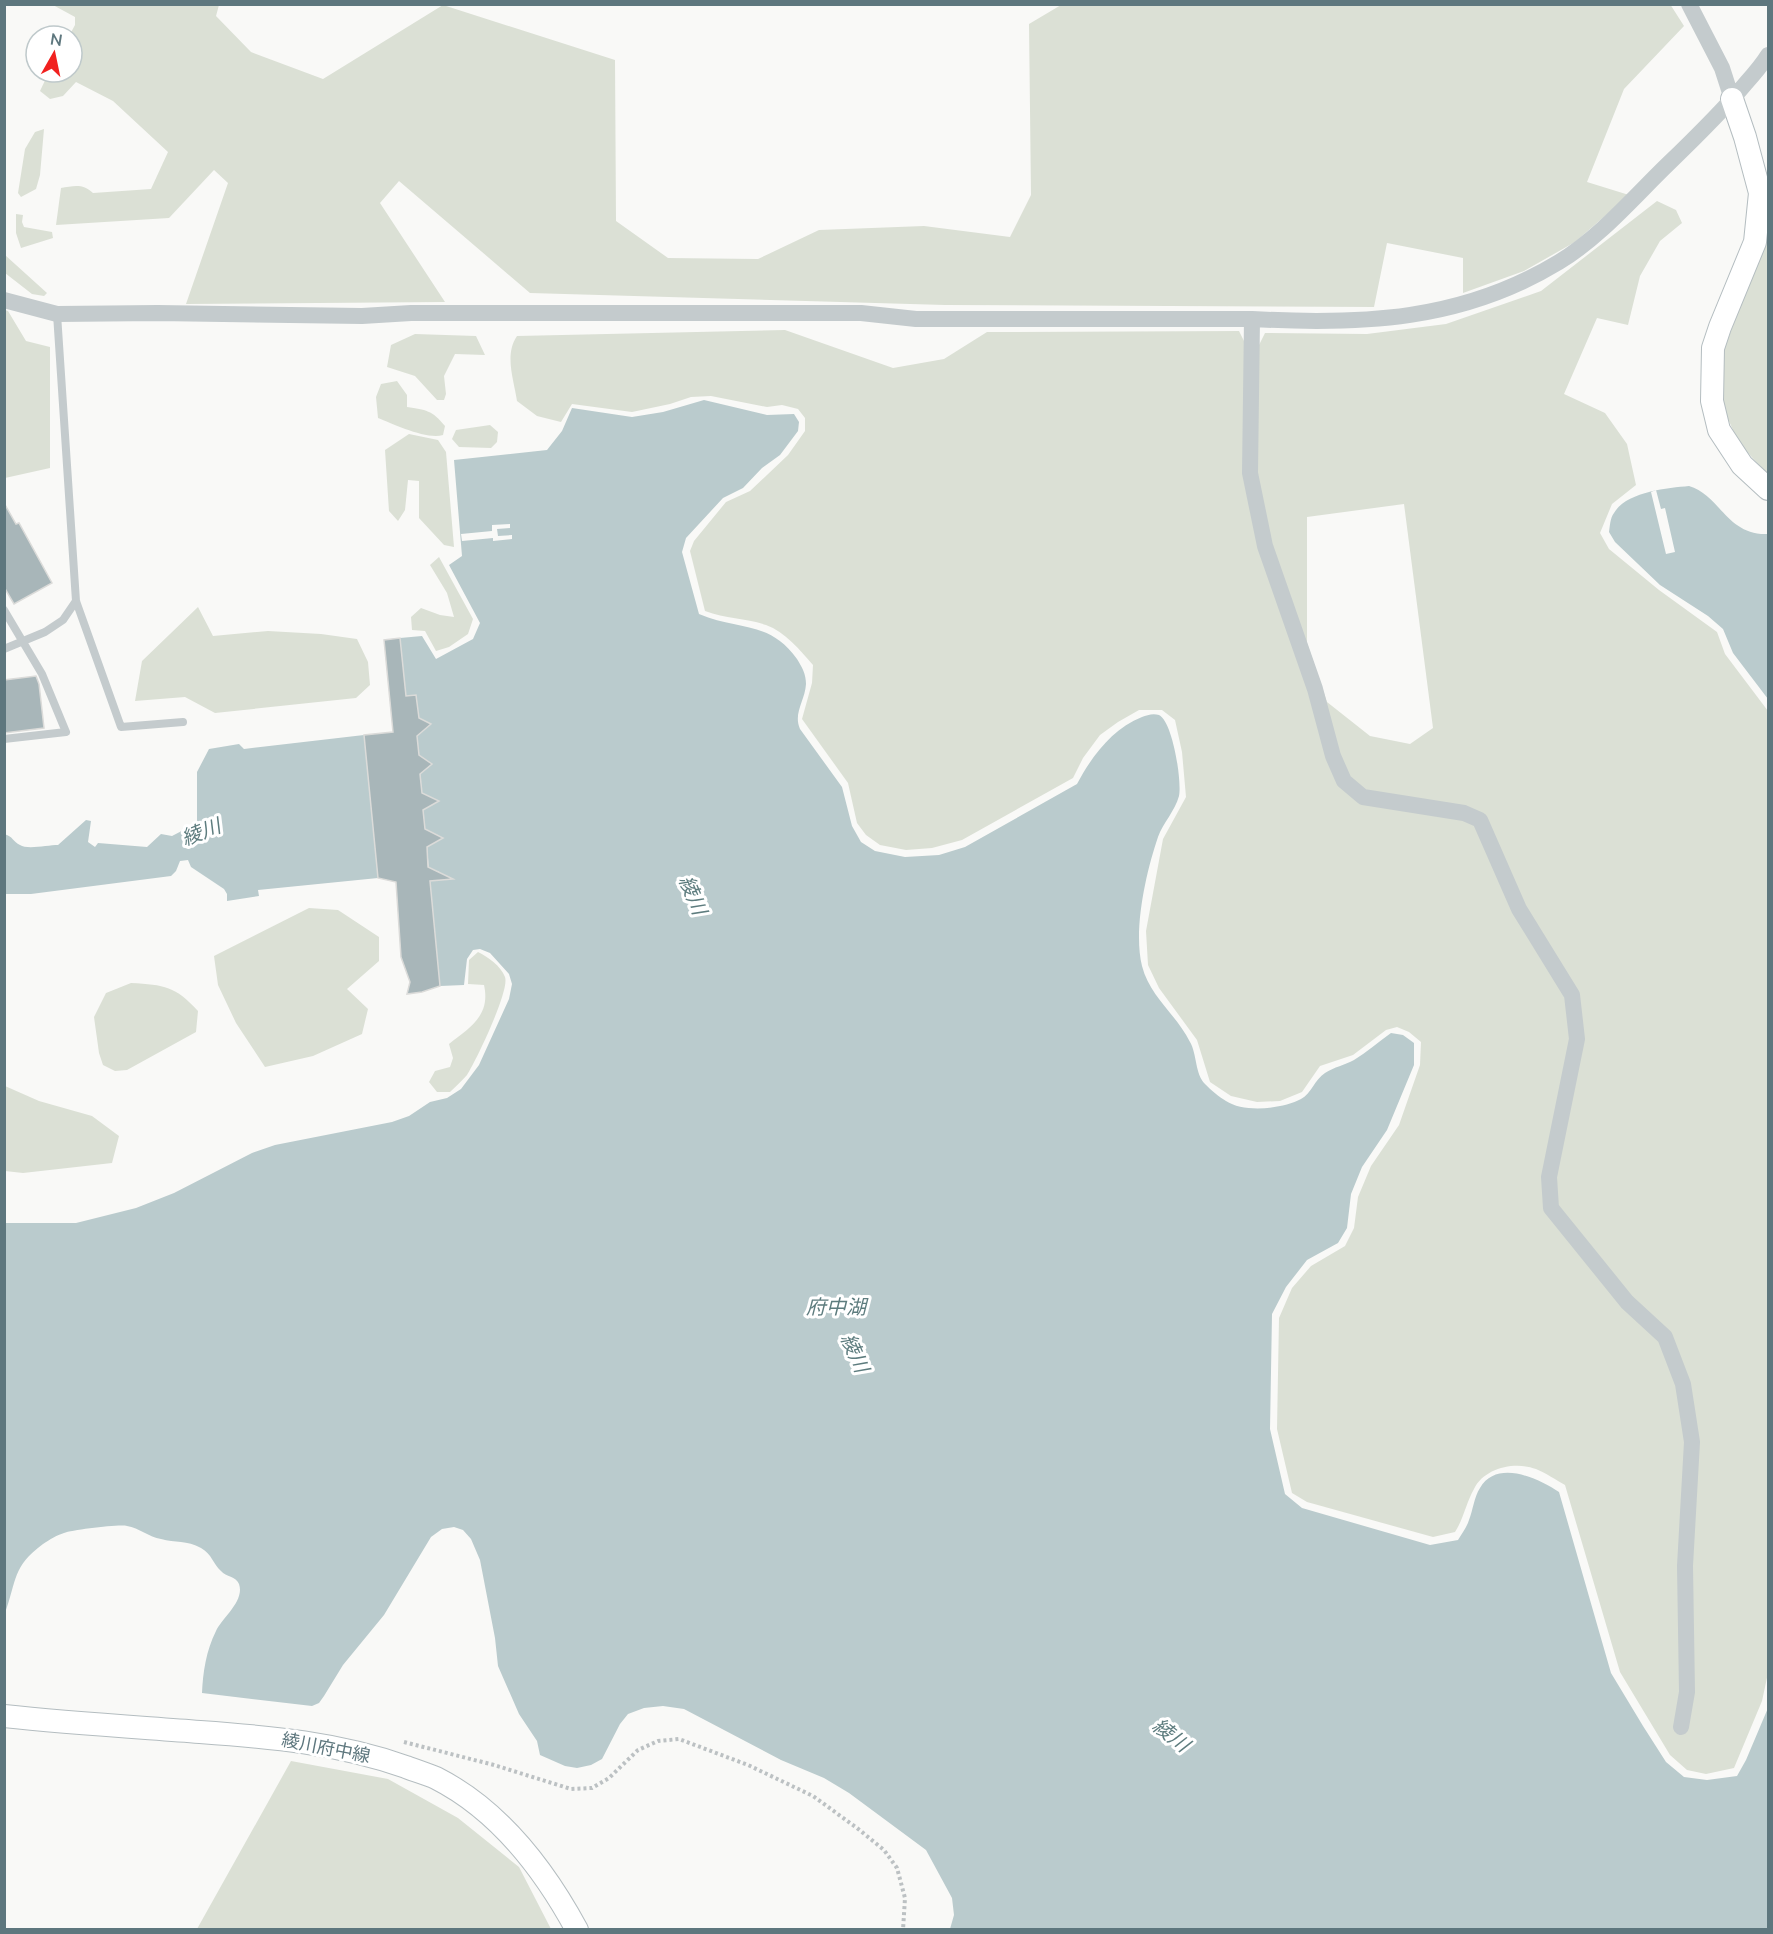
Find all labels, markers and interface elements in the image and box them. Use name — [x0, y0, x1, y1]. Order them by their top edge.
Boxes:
north arrow — [24, 24, 84, 84]
text: N — [49, 28, 64, 50]
water label: 綾川 — [178, 812, 226, 850]
water label: 綾川 — [674, 872, 714, 920]
water label: 府中湖 — [806, 1294, 869, 1319]
water label: 綾川 — [836, 1329, 876, 1378]
water label: 綾川 — [1148, 1712, 1196, 1758]
street label: 綾川府中線 — [280, 1728, 372, 1767]

